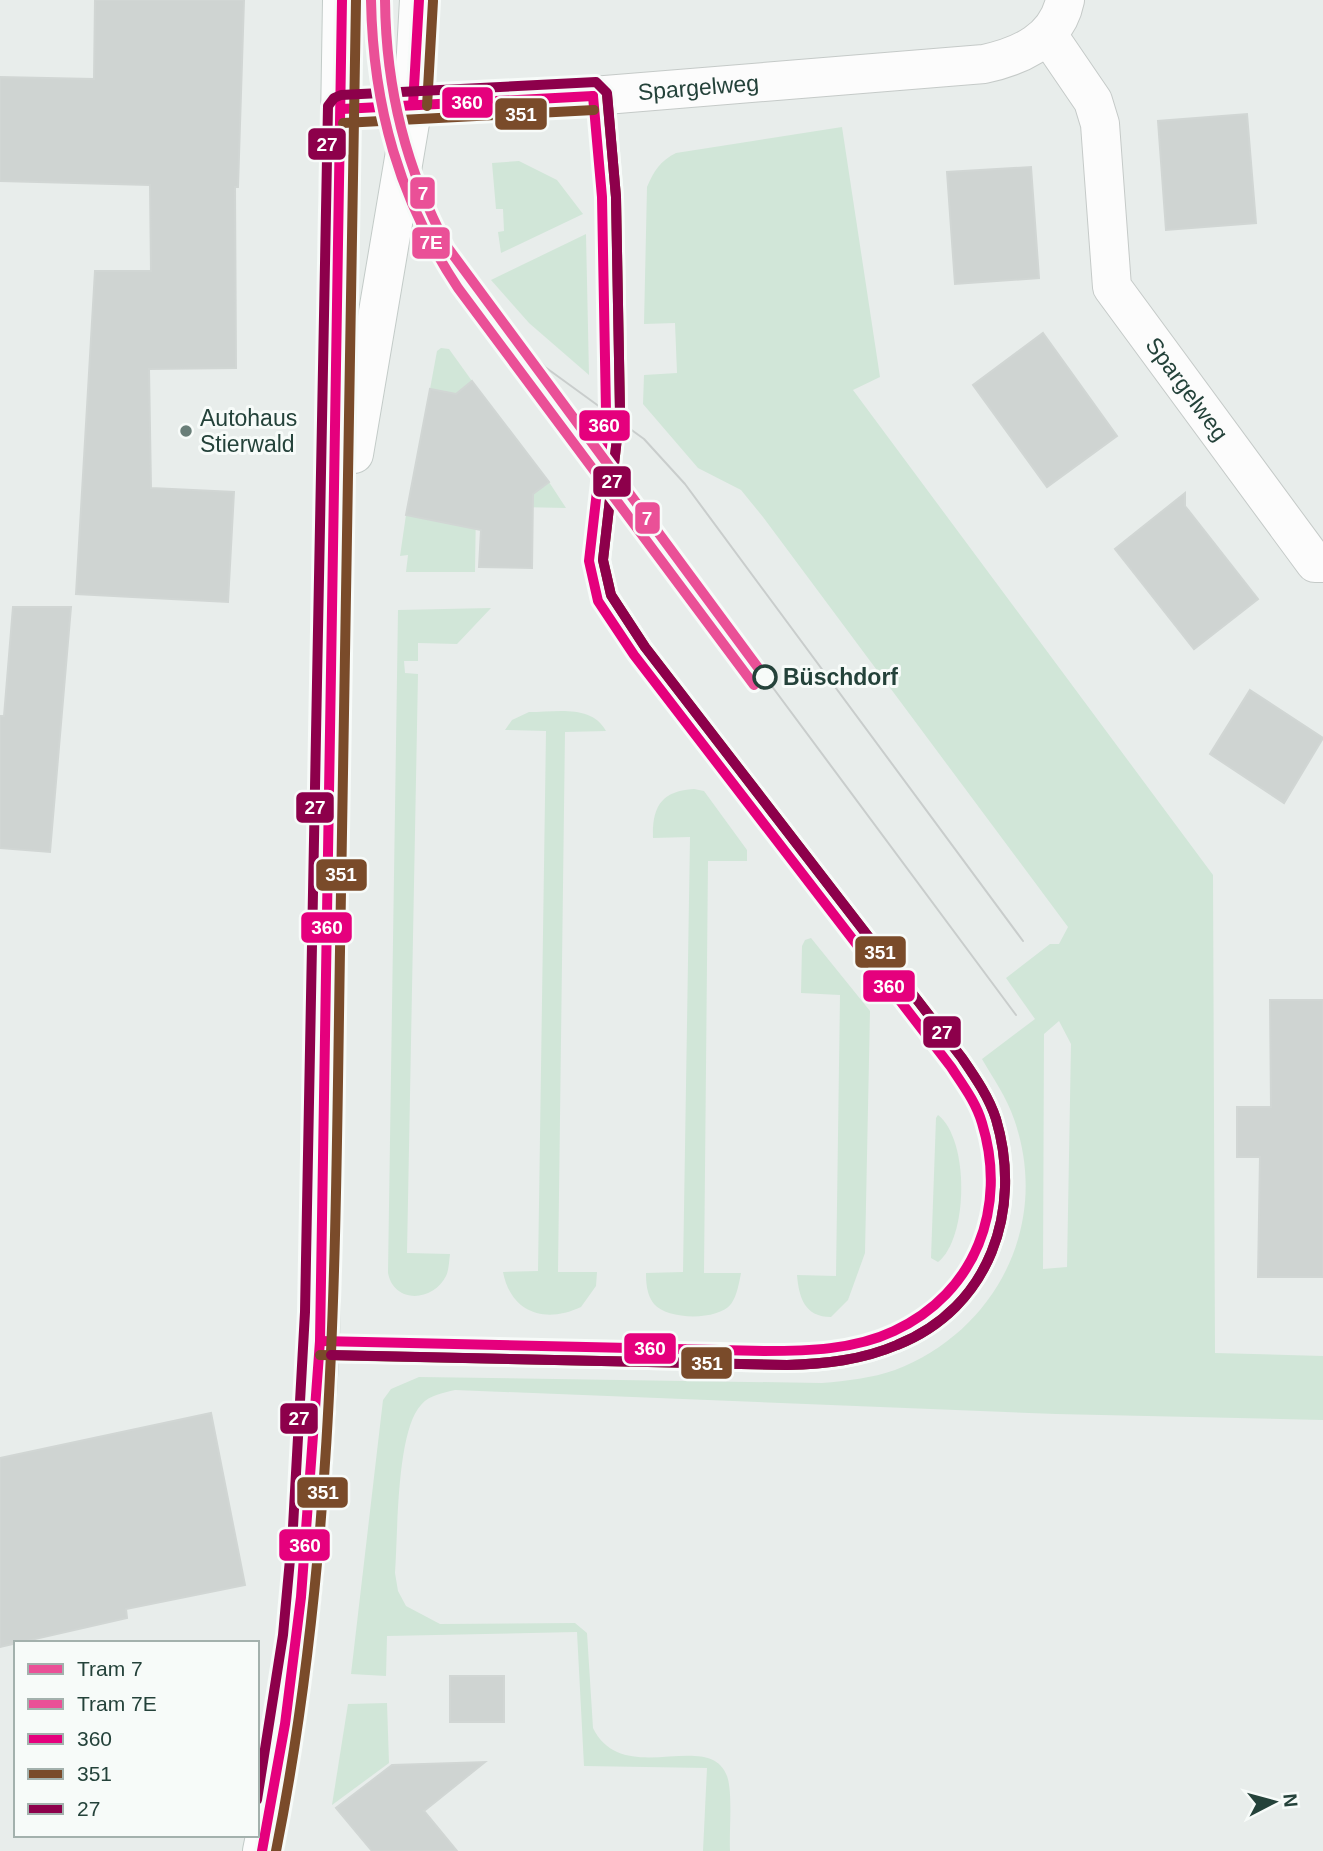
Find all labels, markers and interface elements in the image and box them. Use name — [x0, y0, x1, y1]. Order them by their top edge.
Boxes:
street label: Spargelweg — [637, 69, 760, 105]
line badge: 360 — [441, 86, 494, 119]
text: 360 — [451, 92, 483, 113]
line badge: 351 — [494, 97, 548, 131]
text: 351 — [505, 104, 537, 125]
line badge: 27 — [307, 127, 347, 161]
text: 27 — [316, 134, 338, 155]
line badge: 7 — [409, 176, 436, 210]
text: 7 — [418, 183, 428, 204]
line badge: 7E — [411, 226, 451, 260]
text: 7E — [419, 232, 443, 253]
street label: Spargelweg — [1141, 332, 1234, 446]
place label: Autohaus Stierwald — [200, 405, 297, 457]
line badge: 360 — [578, 409, 631, 442]
text: 360 — [588, 415, 620, 436]
marker: Autohaus Stierwald — [178, 423, 194, 439]
line badge: 27 — [592, 465, 632, 498]
text: 27 — [601, 471, 623, 492]
line badge: 7 — [634, 501, 661, 535]
text: 7 — [642, 508, 652, 529]
place label: Büschdorf — [783, 664, 898, 690]
marker: Büschdorf — [753, 665, 777, 689]
line badge: 27 — [295, 791, 335, 824]
text: 27 — [304, 797, 326, 818]
line badge: 351 — [315, 858, 368, 892]
text: 351 — [325, 864, 357, 885]
line badge: 360 — [300, 911, 353, 944]
text: 360 — [311, 917, 343, 938]
line badge: 351 — [854, 935, 907, 969]
text: 351 — [864, 942, 896, 963]
line badge: 360 — [862, 969, 916, 1003]
text: 360 — [873, 976, 905, 997]
line badge: 27 — [922, 1015, 962, 1049]
text: 27 — [931, 1022, 953, 1043]
line badge: 360 — [623, 1332, 677, 1365]
text: 360 — [634, 1338, 666, 1359]
line badge: 351 — [680, 1346, 733, 1380]
text: 351 — [691, 1353, 723, 1374]
line badge: 27 — [279, 1402, 319, 1435]
text: 27 — [288, 1408, 310, 1429]
line badge: 351 — [296, 1476, 349, 1509]
text: 351 — [307, 1482, 339, 1503]
line badge: 360 — [278, 1528, 331, 1562]
text: 360 — [289, 1535, 321, 1556]
legend — [14, 1641, 259, 1837]
text: Tram 7 — [77, 1657, 143, 1680]
text: Tram 7E — [77, 1692, 157, 1715]
text: 360 — [77, 1727, 112, 1750]
text: 351 — [77, 1762, 112, 1785]
north arrow — [1239, 1767, 1309, 1837]
text: N — [1279, 1792, 1302, 1808]
text: 27 — [77, 1797, 100, 1820]

